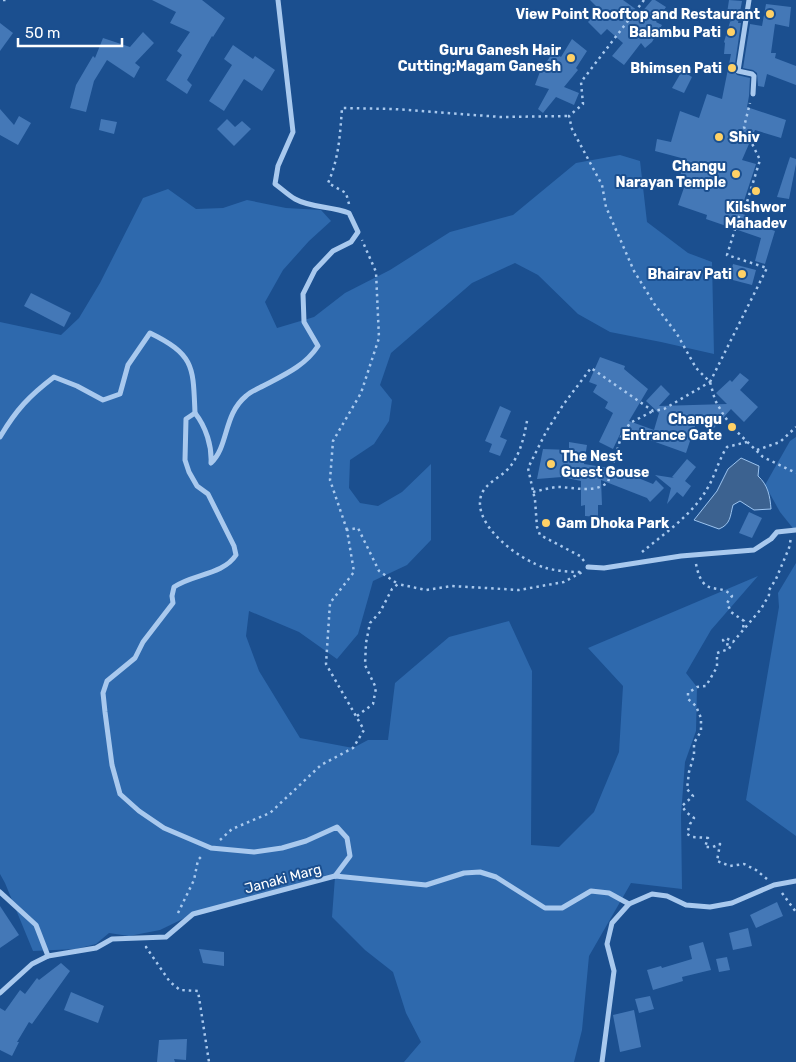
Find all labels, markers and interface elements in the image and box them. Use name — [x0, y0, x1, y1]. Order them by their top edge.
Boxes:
place label: View Point Rooftop and Restaurant — [515, 6, 760, 23]
marker: View Point Rooftop and Restaurant — [764, 8, 776, 20]
scale bar — [18, 15, 121, 47]
text: 50 m — [25, 24, 60, 42]
place label: Balambu Pati — [629, 24, 721, 41]
marker: Balambu Pati — [725, 26, 737, 38]
place label: Guru Ganesh Hair Cutting;Magam Ganesh — [398, 42, 562, 75]
marker: Guru Ganesh Hair Cutting;Magam Ganesh — [565, 52, 577, 64]
place label: Bhimsen Pati — [630, 60, 722, 77]
marker: Bhimsen Pati — [726, 62, 738, 74]
place label: Shiv — [729, 129, 760, 146]
marker: Shiv — [713, 131, 725, 143]
place label: Changu Narayan Temple — [616, 158, 726, 191]
marker: Changu Narayan Temple — [730, 168, 742, 180]
marker: Kilshwor Mahadev — [750, 185, 762, 197]
place label: Kilshwor Mahadev — [725, 199, 788, 232]
place label: Bhairav Pati — [647, 266, 732, 283]
marker: Bhairav Pati — [736, 268, 748, 280]
place label: Changu Entrance Gate — [621, 411, 722, 444]
marker: Changu Entrance Gate — [726, 421, 738, 433]
place label: The Nest Guest Gouse — [561, 448, 649, 481]
marker: The Nest Guest Gouse — [545, 458, 557, 470]
place label: Gam Dhoka Park — [556, 515, 670, 532]
marker: Gam Dhoka Park — [540, 517, 552, 529]
street label: Janaki Marg — [243, 861, 323, 897]

